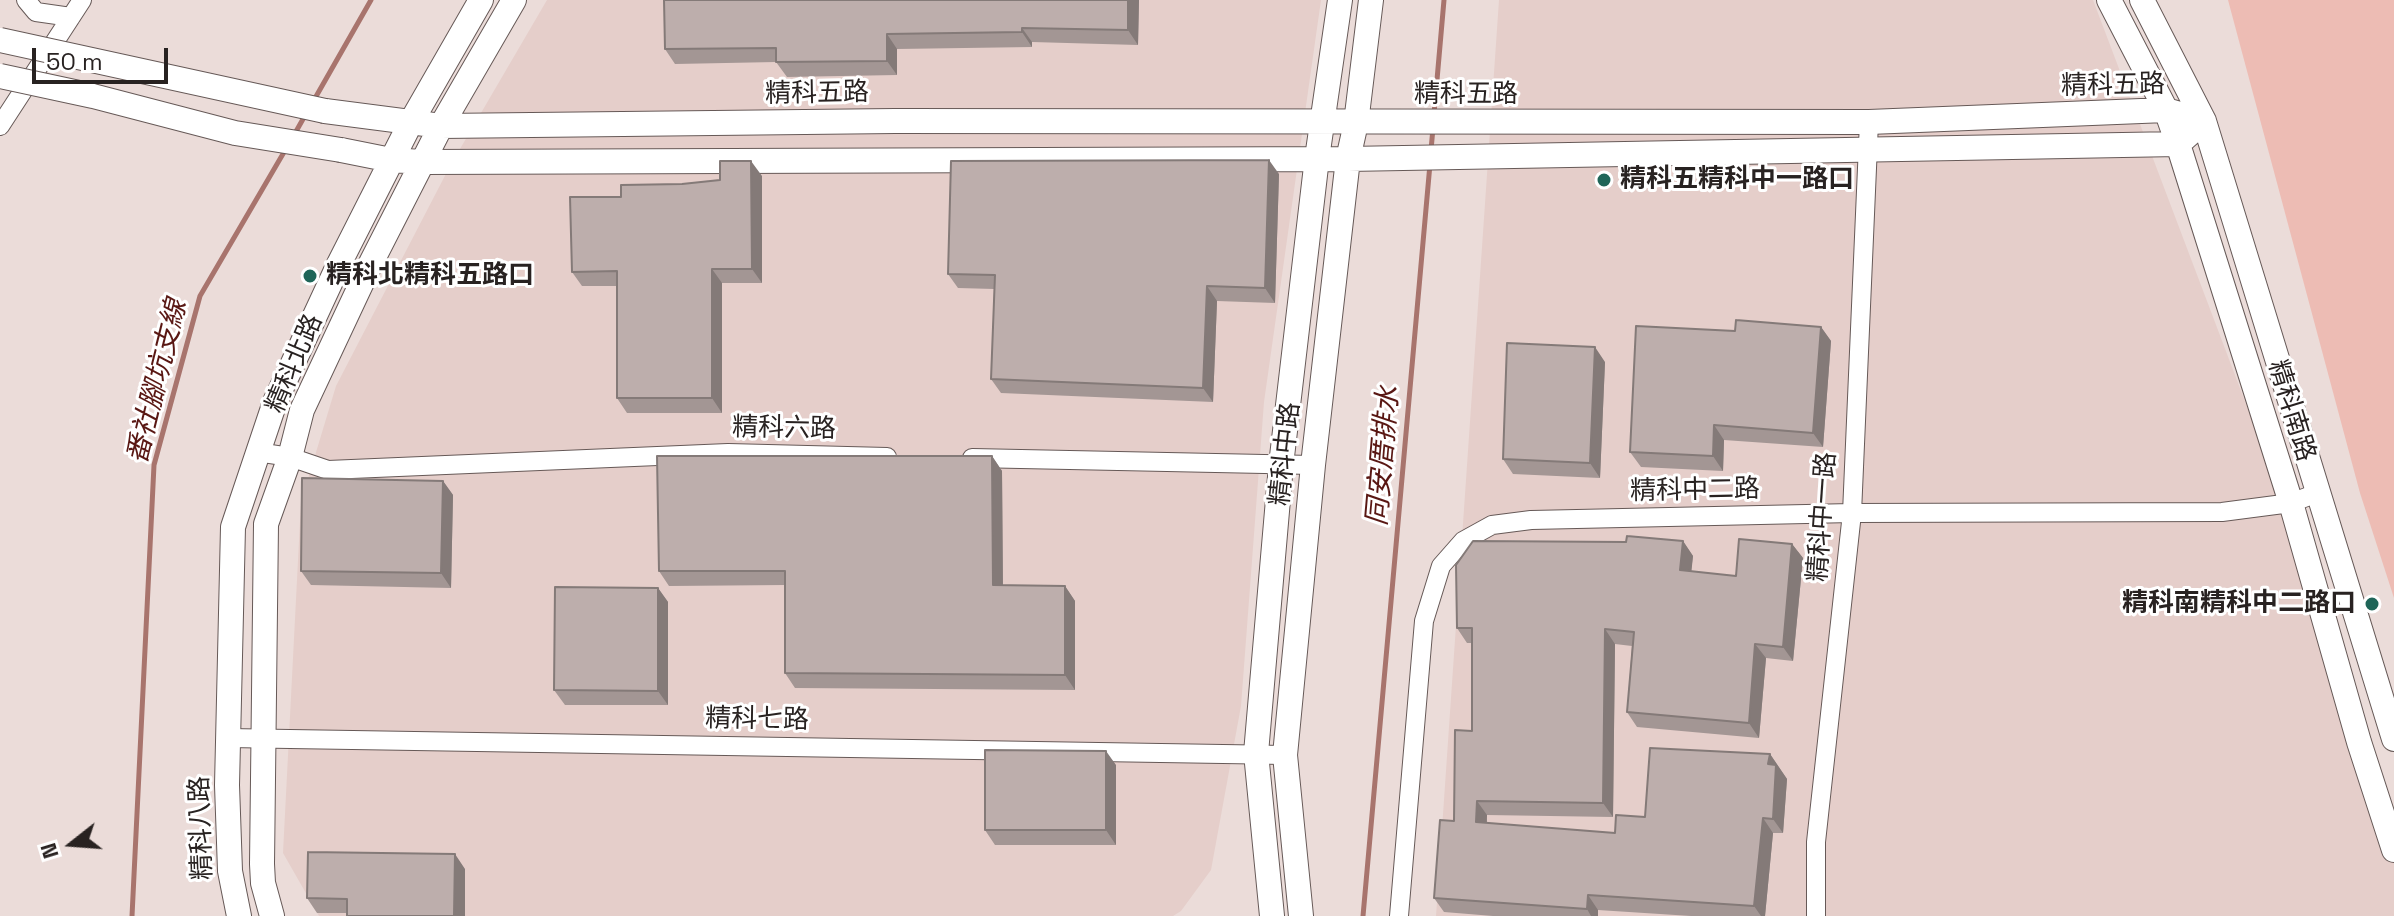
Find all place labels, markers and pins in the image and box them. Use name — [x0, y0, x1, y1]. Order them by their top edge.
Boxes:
place label: 精科五精科中一路口 — [1620, 164, 1854, 196]
marker: 精科五精科中一路口 — [1595, 171, 1613, 189]
place label: 精科北精科五路口 — [326, 260, 534, 292]
marker: 精科北精科五路口 — [301, 267, 319, 285]
place label: 精科南精科中二路口 — [2122, 588, 2356, 620]
marker: 精科南精科中二路口 — [2363, 595, 2381, 613]

